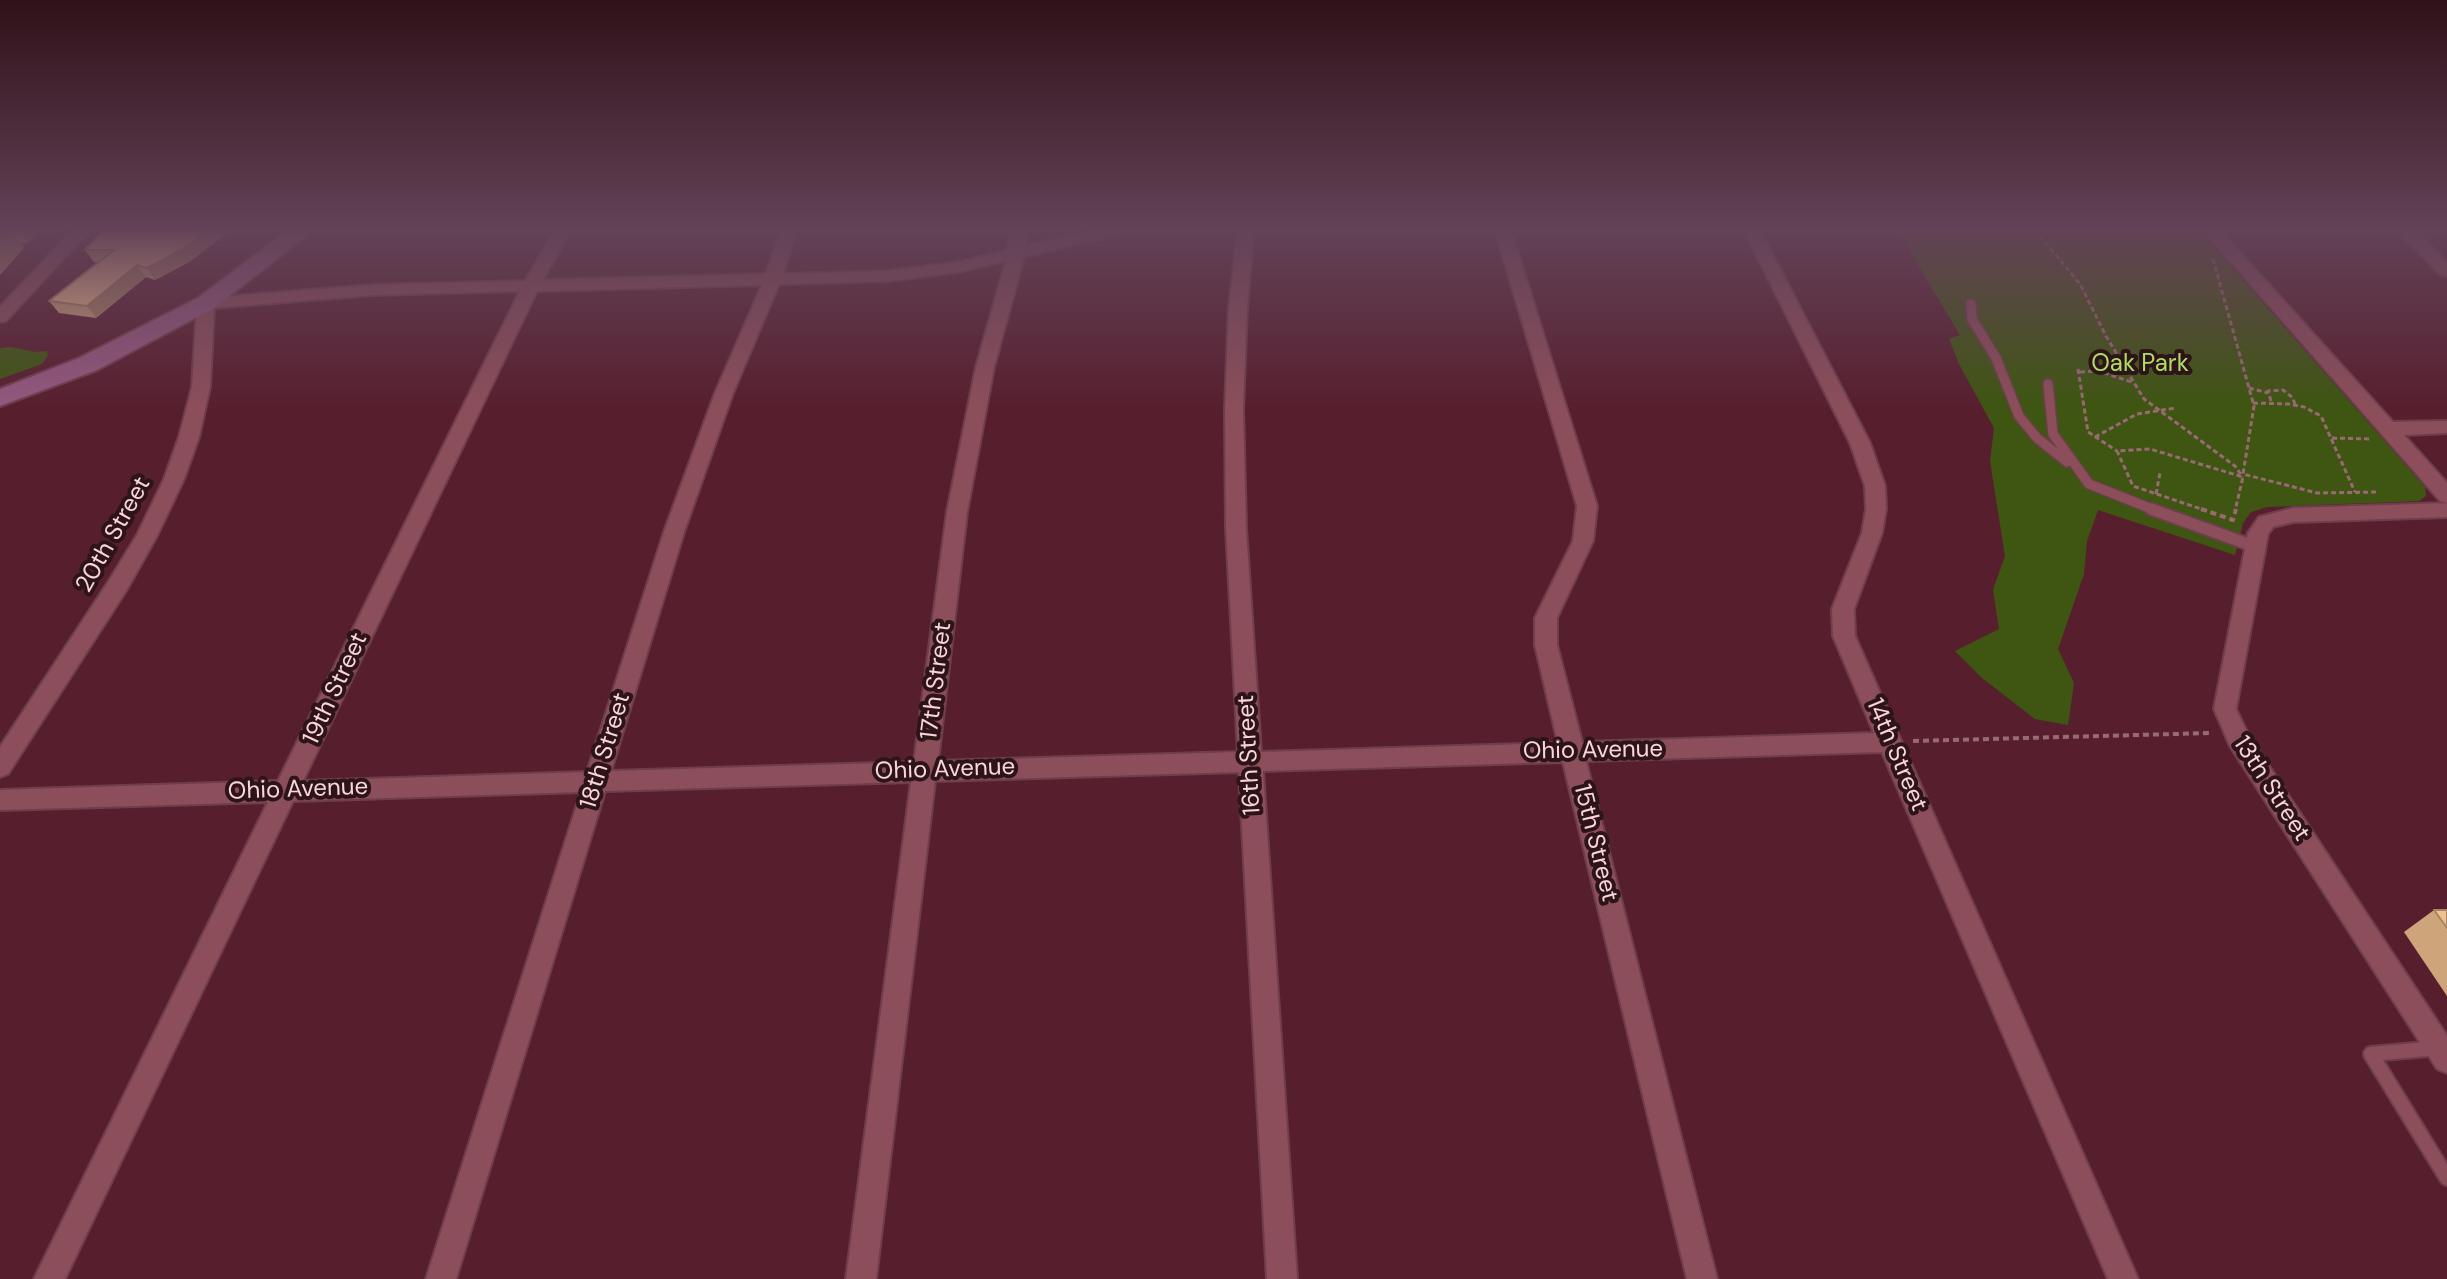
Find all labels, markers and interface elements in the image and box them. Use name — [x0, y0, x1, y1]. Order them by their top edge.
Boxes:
park label: Oak Park — [2091, 351, 2189, 379]
street label: 20th Street — [70, 472, 158, 598]
street label: 17th Street — [916, 621, 958, 741]
street label: 19th Street — [298, 628, 374, 750]
street label: 18th Street — [575, 690, 637, 812]
street label: 16th Street — [1232, 694, 1268, 816]
street label: 14th Street — [1859, 694, 1933, 816]
street label: 13th Street — [2226, 731, 2316, 847]
street label: Ohio Avenue — [1523, 735, 1663, 767]
street label: Ohio Avenue — [874, 753, 1016, 787]
street label: Ohio Avenue — [227, 773, 369, 807]
street label: 15th Street — [1567, 781, 1623, 905]

